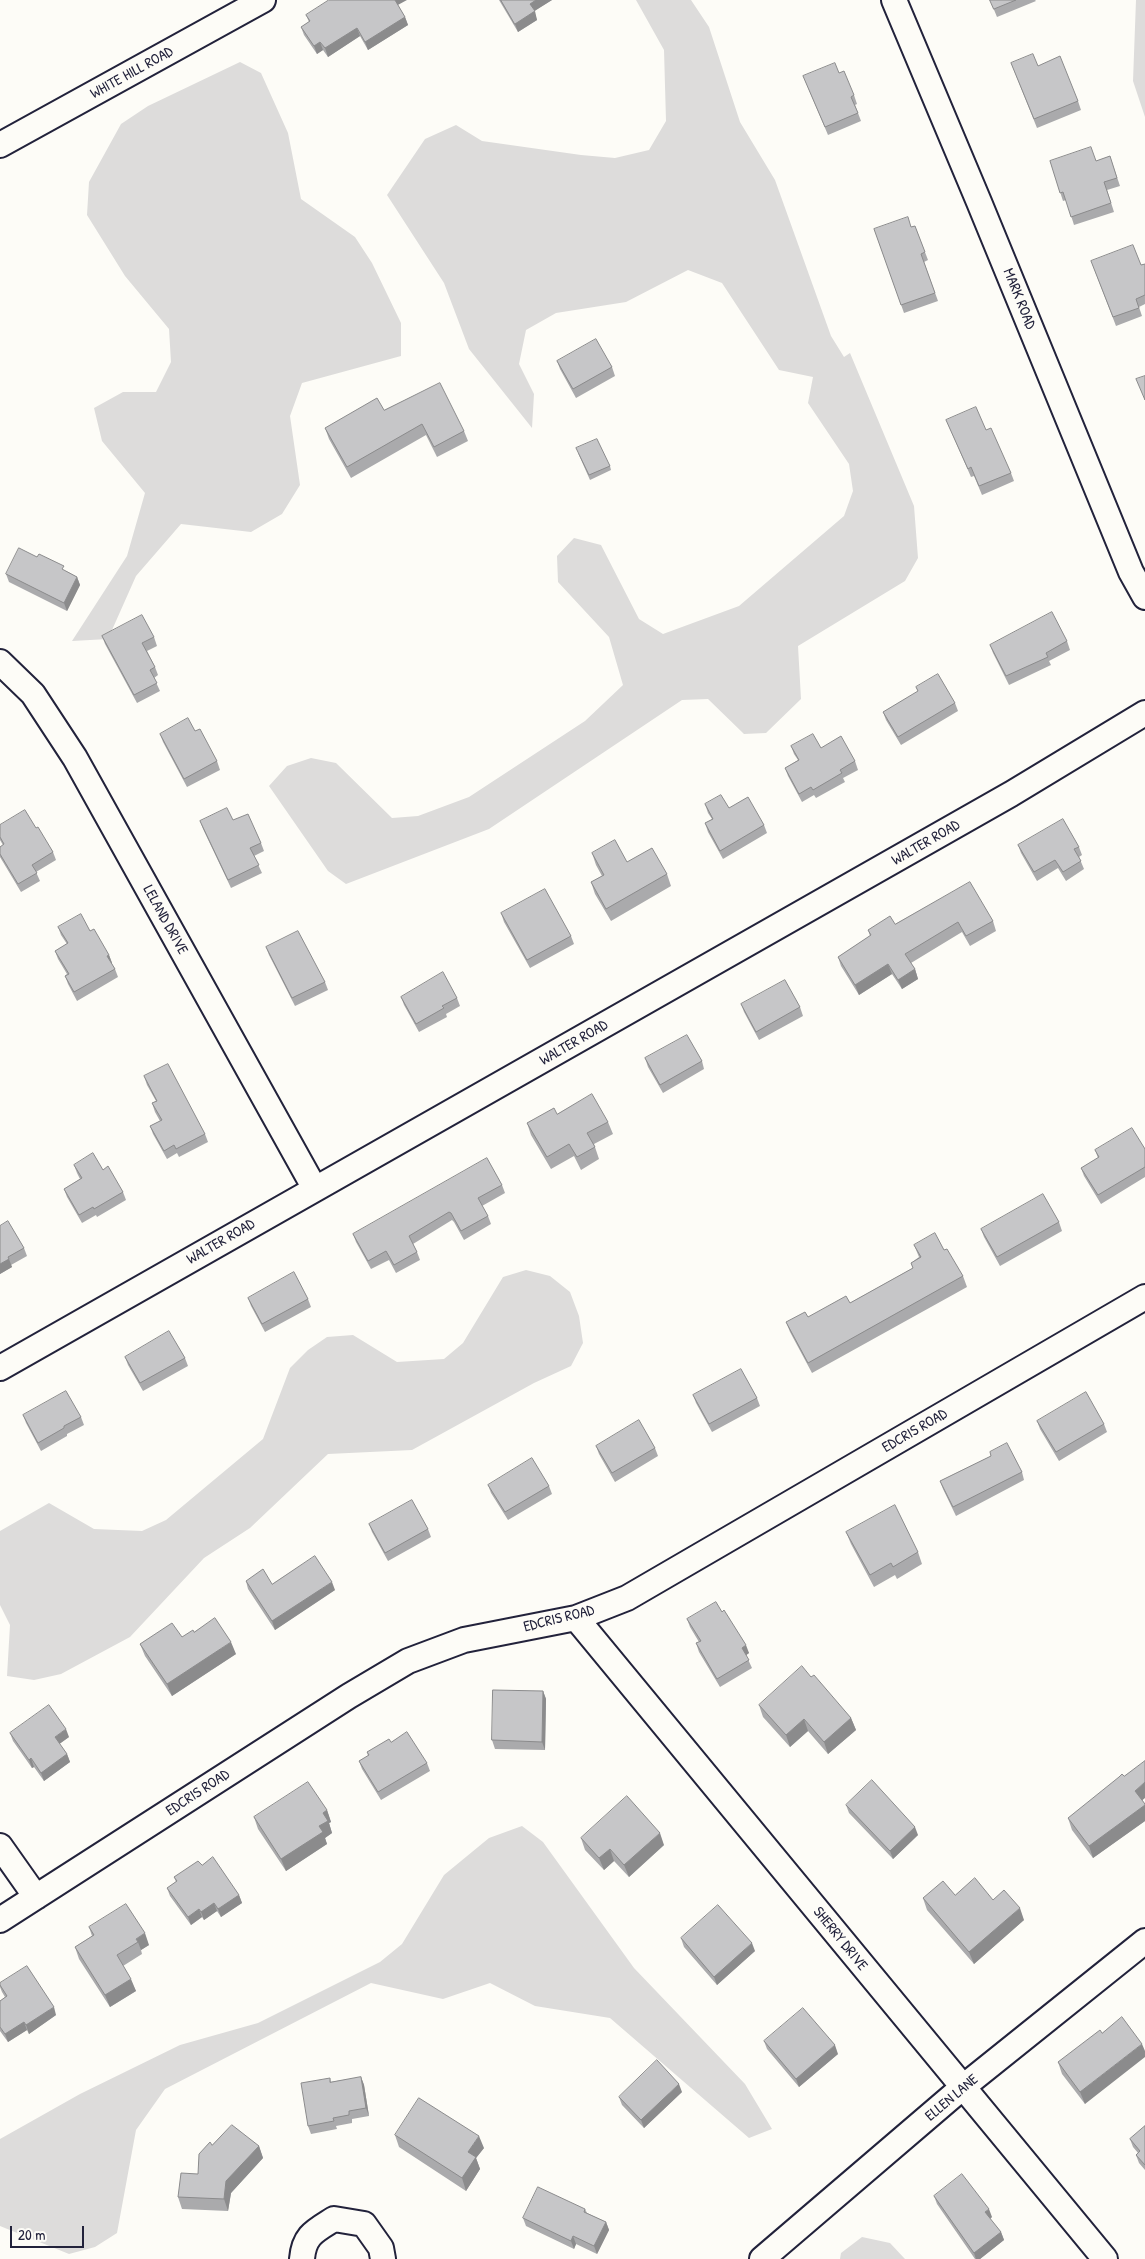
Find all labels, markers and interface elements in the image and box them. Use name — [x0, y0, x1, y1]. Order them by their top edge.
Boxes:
street label: WHITE HILL ROAD — [88, 43, 176, 103]
street label: MARK ROAD — [999, 266, 1039, 332]
street label: WALTER ROAD — [889, 816, 963, 870]
street label: LELAND DRIVE — [139, 882, 191, 958]
street label: WALTER ROAD — [537, 1016, 611, 1070]
street label: WALTER ROAD — [184, 1215, 258, 1269]
street label: EDCRIS ROAD — [879, 1405, 951, 1457]
street label: EDCRIS ROAD — [522, 1602, 596, 1636]
street label: EDCRIS ROAD — [163, 1766, 233, 1820]
street label: SHERRY DRIVE — [809, 1904, 871, 1974]
street label: ELLEN LANE — [922, 2071, 982, 2125]
scale bar — [12, 2216, 86, 2248]
text: 20 m — [18, 2224, 45, 2245]

